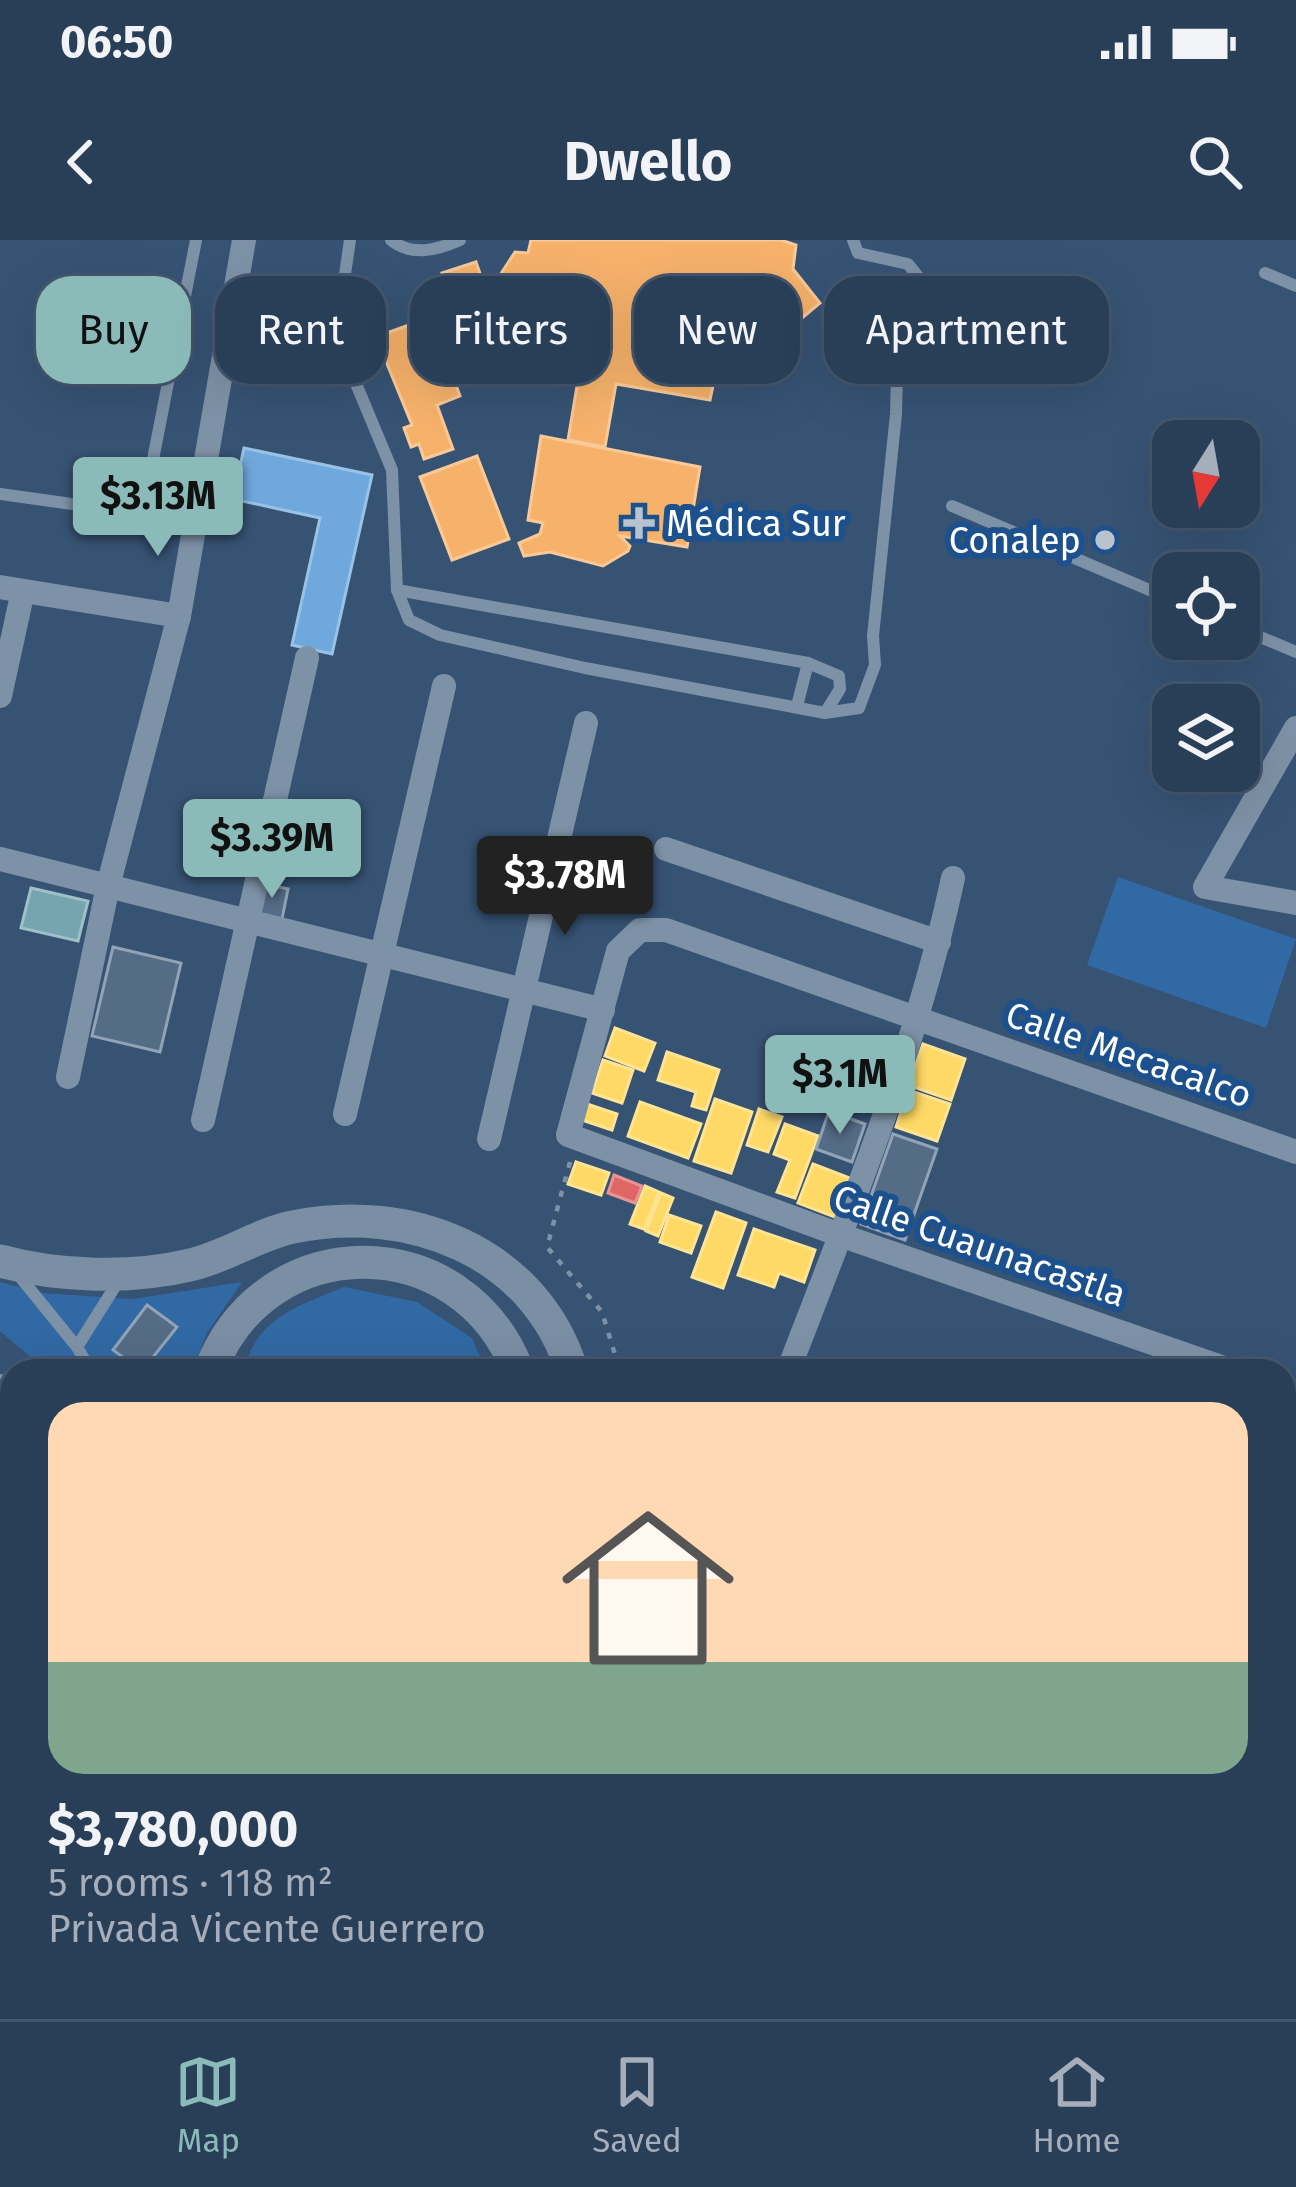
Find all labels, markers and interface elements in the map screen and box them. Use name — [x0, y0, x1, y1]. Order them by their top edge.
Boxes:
text: 06:50 — [60, 15, 173, 69]
icon: back — [48, 129, 114, 195]
icon: search — [1182, 129, 1248, 195]
text: Dwello — [564, 130, 732, 194]
chip: Buy — [36, 276, 191, 384]
chip: Rent — [215, 276, 386, 384]
chip: Filters — [410, 276, 610, 384]
chip: New — [634, 276, 800, 384]
chip: Apartment — [824, 276, 1109, 384]
north arrow — [1152, 420, 1260, 528]
map controls — [1152, 420, 1260, 792]
pin: $3.13M — [60, 457, 256, 559]
text: $3.13M — [100, 473, 216, 519]
place label: Médica Sur — [666, 502, 846, 546]
marker: Médica Sur — [623, 507, 655, 539]
place label: Conalep — [949, 519, 1081, 563]
marker: Conalep — [1092, 527, 1118, 553]
button: locate — [1152, 552, 1260, 660]
button: layers — [1152, 684, 1260, 792]
pin: $3.39M — [174, 799, 370, 901]
text: $3.39M — [210, 815, 334, 861]
pin: $3.78M — [467, 836, 663, 938]
text: $3.78M — [504, 852, 626, 898]
street label: Calle Mecacalco — [1000, 992, 1257, 1118]
pin: $3.1M — [756, 1035, 924, 1137]
text: $3.1M — [792, 1051, 888, 1097]
street label: Calle Cuaunacastla — [828, 1175, 1132, 1317]
icon: home — [540, 1480, 756, 1696]
text: $3,780,000 — [48, 1798, 298, 1860]
text: 5 rooms · 118 m² — [48, 1860, 333, 1906]
text: Privada Vicente Guerrero — [48, 1906, 486, 1952]
tab: Map — [175, 2049, 241, 2161]
tab: Saved — [592, 2049, 682, 2161]
tab: Home — [1033, 2049, 1121, 2161]

